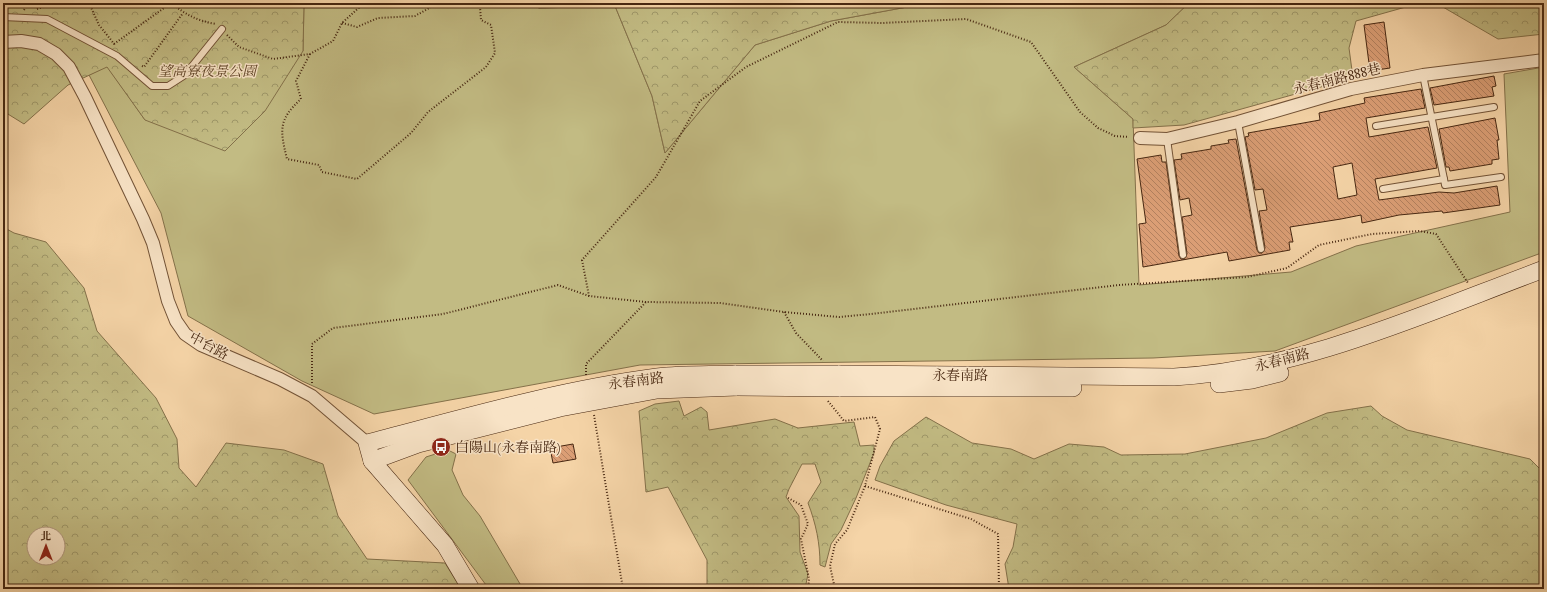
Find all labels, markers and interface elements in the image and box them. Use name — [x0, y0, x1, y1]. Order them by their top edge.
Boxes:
street label: 永春南路888巷 — [1291, 60, 1383, 98]
park label: 望高寮夜景公園 — [158, 63, 258, 80]
street label: 中台路 — [186, 329, 232, 363]
street label: 永春南路 — [1253, 345, 1311, 375]
street label: 永春南路 — [932, 367, 988, 384]
street label: 永春南路 — [607, 369, 665, 393]
bus stop icon: 白陽山(永春南路) — [430, 436, 452, 458]
place label: 白陽山(永春南路) — [455, 439, 561, 456]
north arrow — [26, 526, 66, 566]
text: 北 — [41, 530, 52, 543]

